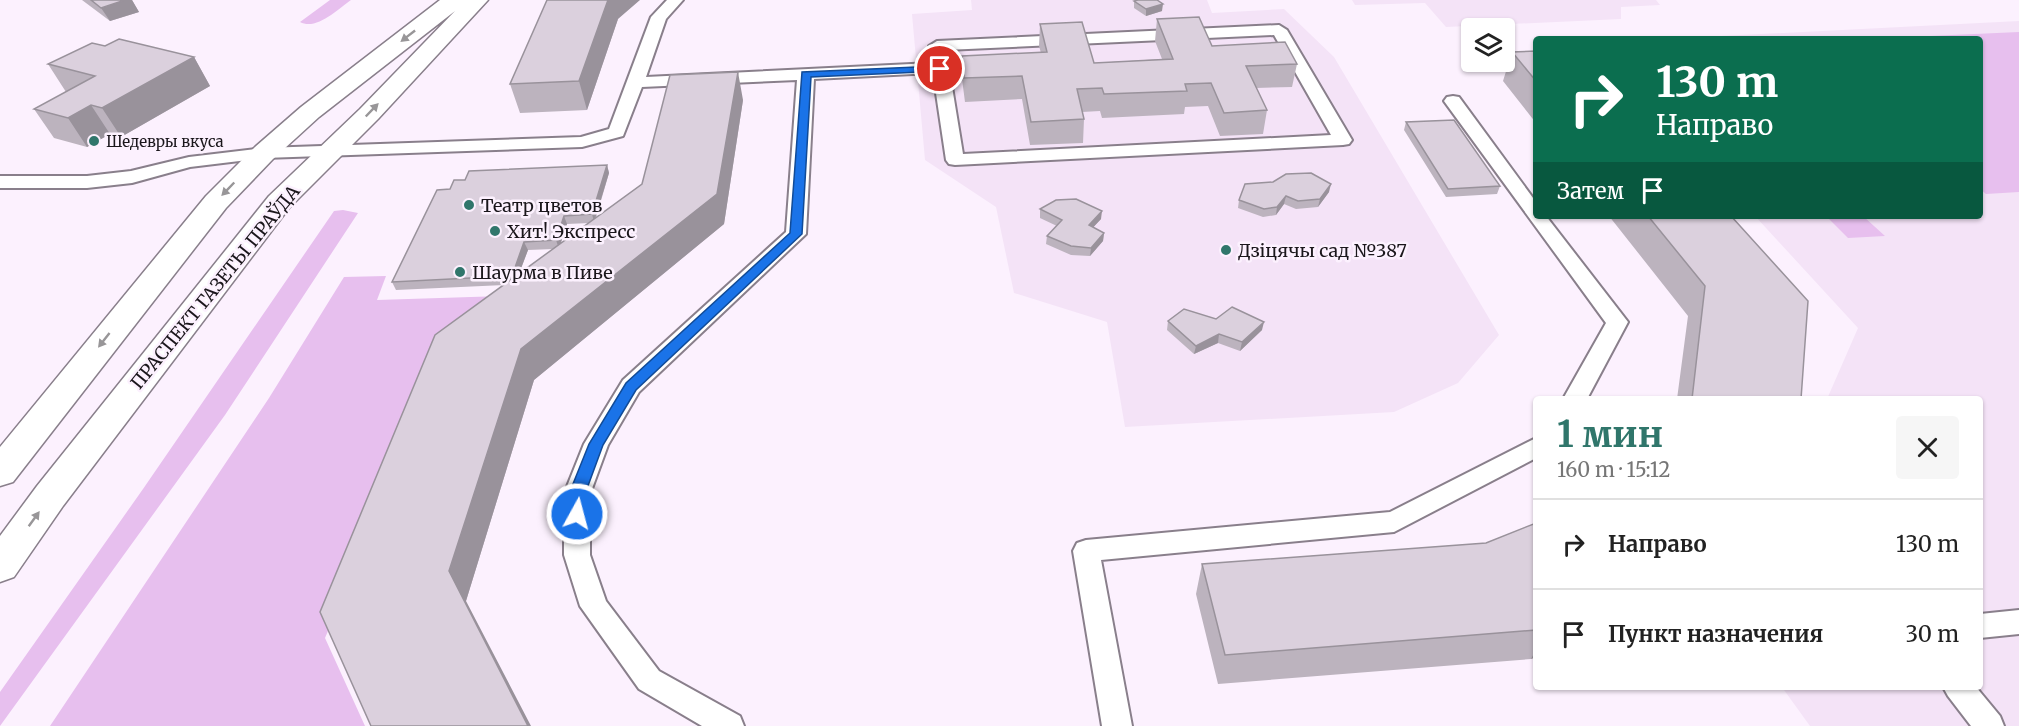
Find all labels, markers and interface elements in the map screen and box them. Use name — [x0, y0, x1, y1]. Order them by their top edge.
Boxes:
map controls — [1461, 18, 1515, 72]
button: layers — [1461, 18, 1515, 72]
one-way arrow — [401, 29, 416, 41]
pin — [914, 43, 965, 94]
icon: arrive — [923, 52, 956, 85]
text: 130 m — [1656, 56, 1778, 108]
icon: right — [1557, 60, 1635, 138]
one-way arrow — [364, 104, 378, 118]
text: Направо — [1656, 108, 1773, 142]
place label: Шедевры вкуса — [106, 132, 224, 151]
marker: Шедевры вкуса — [87, 134, 101, 148]
icon: arrive — [1636, 174, 1669, 207]
text: Затем — [1557, 177, 1624, 205]
street label: ПРАСПЕКТ ГАЗЕТЫ ПРАЎДА — [125, 180, 305, 394]
one-way arrow — [222, 182, 236, 196]
place label: Театр цветов — [481, 194, 603, 217]
marker: Театр цветов — [462, 198, 476, 212]
place label: Хит! Экспресс — [507, 220, 635, 243]
marker: Хит! Экспресс — [488, 224, 502, 238]
place label: Дзіцячы сад №387 — [1238, 239, 1407, 262]
marker: Дзіцячы сад №387 — [1219, 243, 1233, 257]
place label: Шаурма в Пиве — [472, 261, 613, 284]
marker: Шаурма в Пиве — [453, 265, 467, 279]
one-way arrow — [99, 332, 111, 347]
text: 1 мин — [1557, 412, 1663, 457]
button: close — [1896, 416, 1959, 479]
text: 160 m · 15:12 — [1557, 457, 1670, 482]
position arrow — [545, 482, 609, 546]
one-way arrow — [28, 511, 40, 527]
icon: right — [1557, 528, 1590, 561]
text: Направо — [1608, 530, 1707, 558]
text: 130 m — [1896, 530, 1959, 558]
icon: arrive — [1557, 618, 1590, 651]
text: Пункт назначения — [1608, 620, 1823, 648]
text: 30 m — [1905, 620, 1959, 648]

